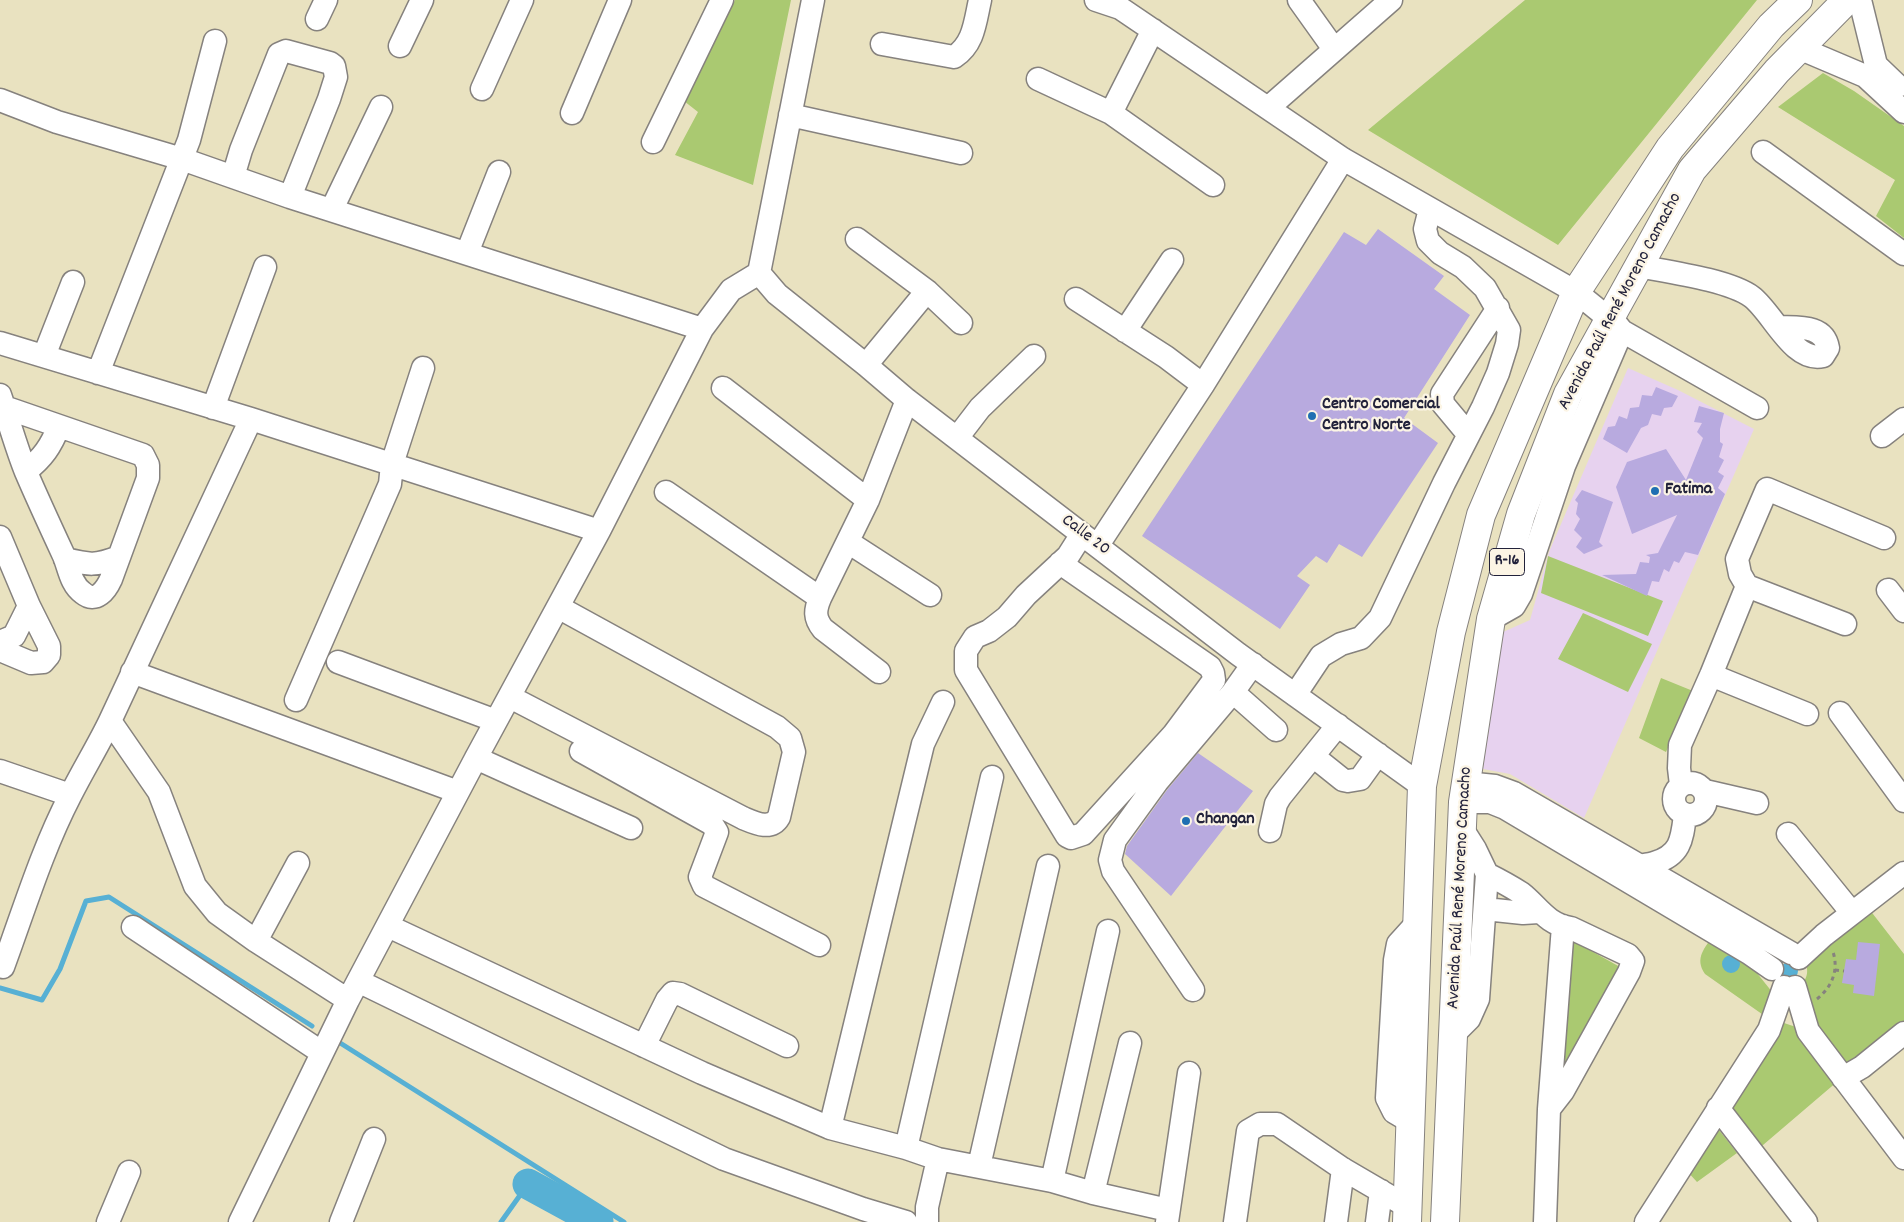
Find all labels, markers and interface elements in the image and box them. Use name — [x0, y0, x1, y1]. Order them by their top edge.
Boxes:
street label: Avenida Paúl René Moreno Camacho — [1554, 190, 1688, 414]
place label: Centro Comercial Centro Norte — [1322, 395, 1440, 438]
marker: Centro Comercial Centro Norte — [1306, 410, 1318, 422]
place label: Fatima — [1665, 480, 1712, 502]
marker: Fatima — [1649, 485, 1661, 497]
street label: Calle 20 — [1056, 511, 1114, 561]
road number: R-16 — [1490, 548, 1524, 576]
street label: Avenida Paúl René Moreno Camacho — [1444, 766, 1478, 1010]
place label: Changan — [1196, 810, 1255, 832]
marker: Changan — [1180, 815, 1192, 827]

